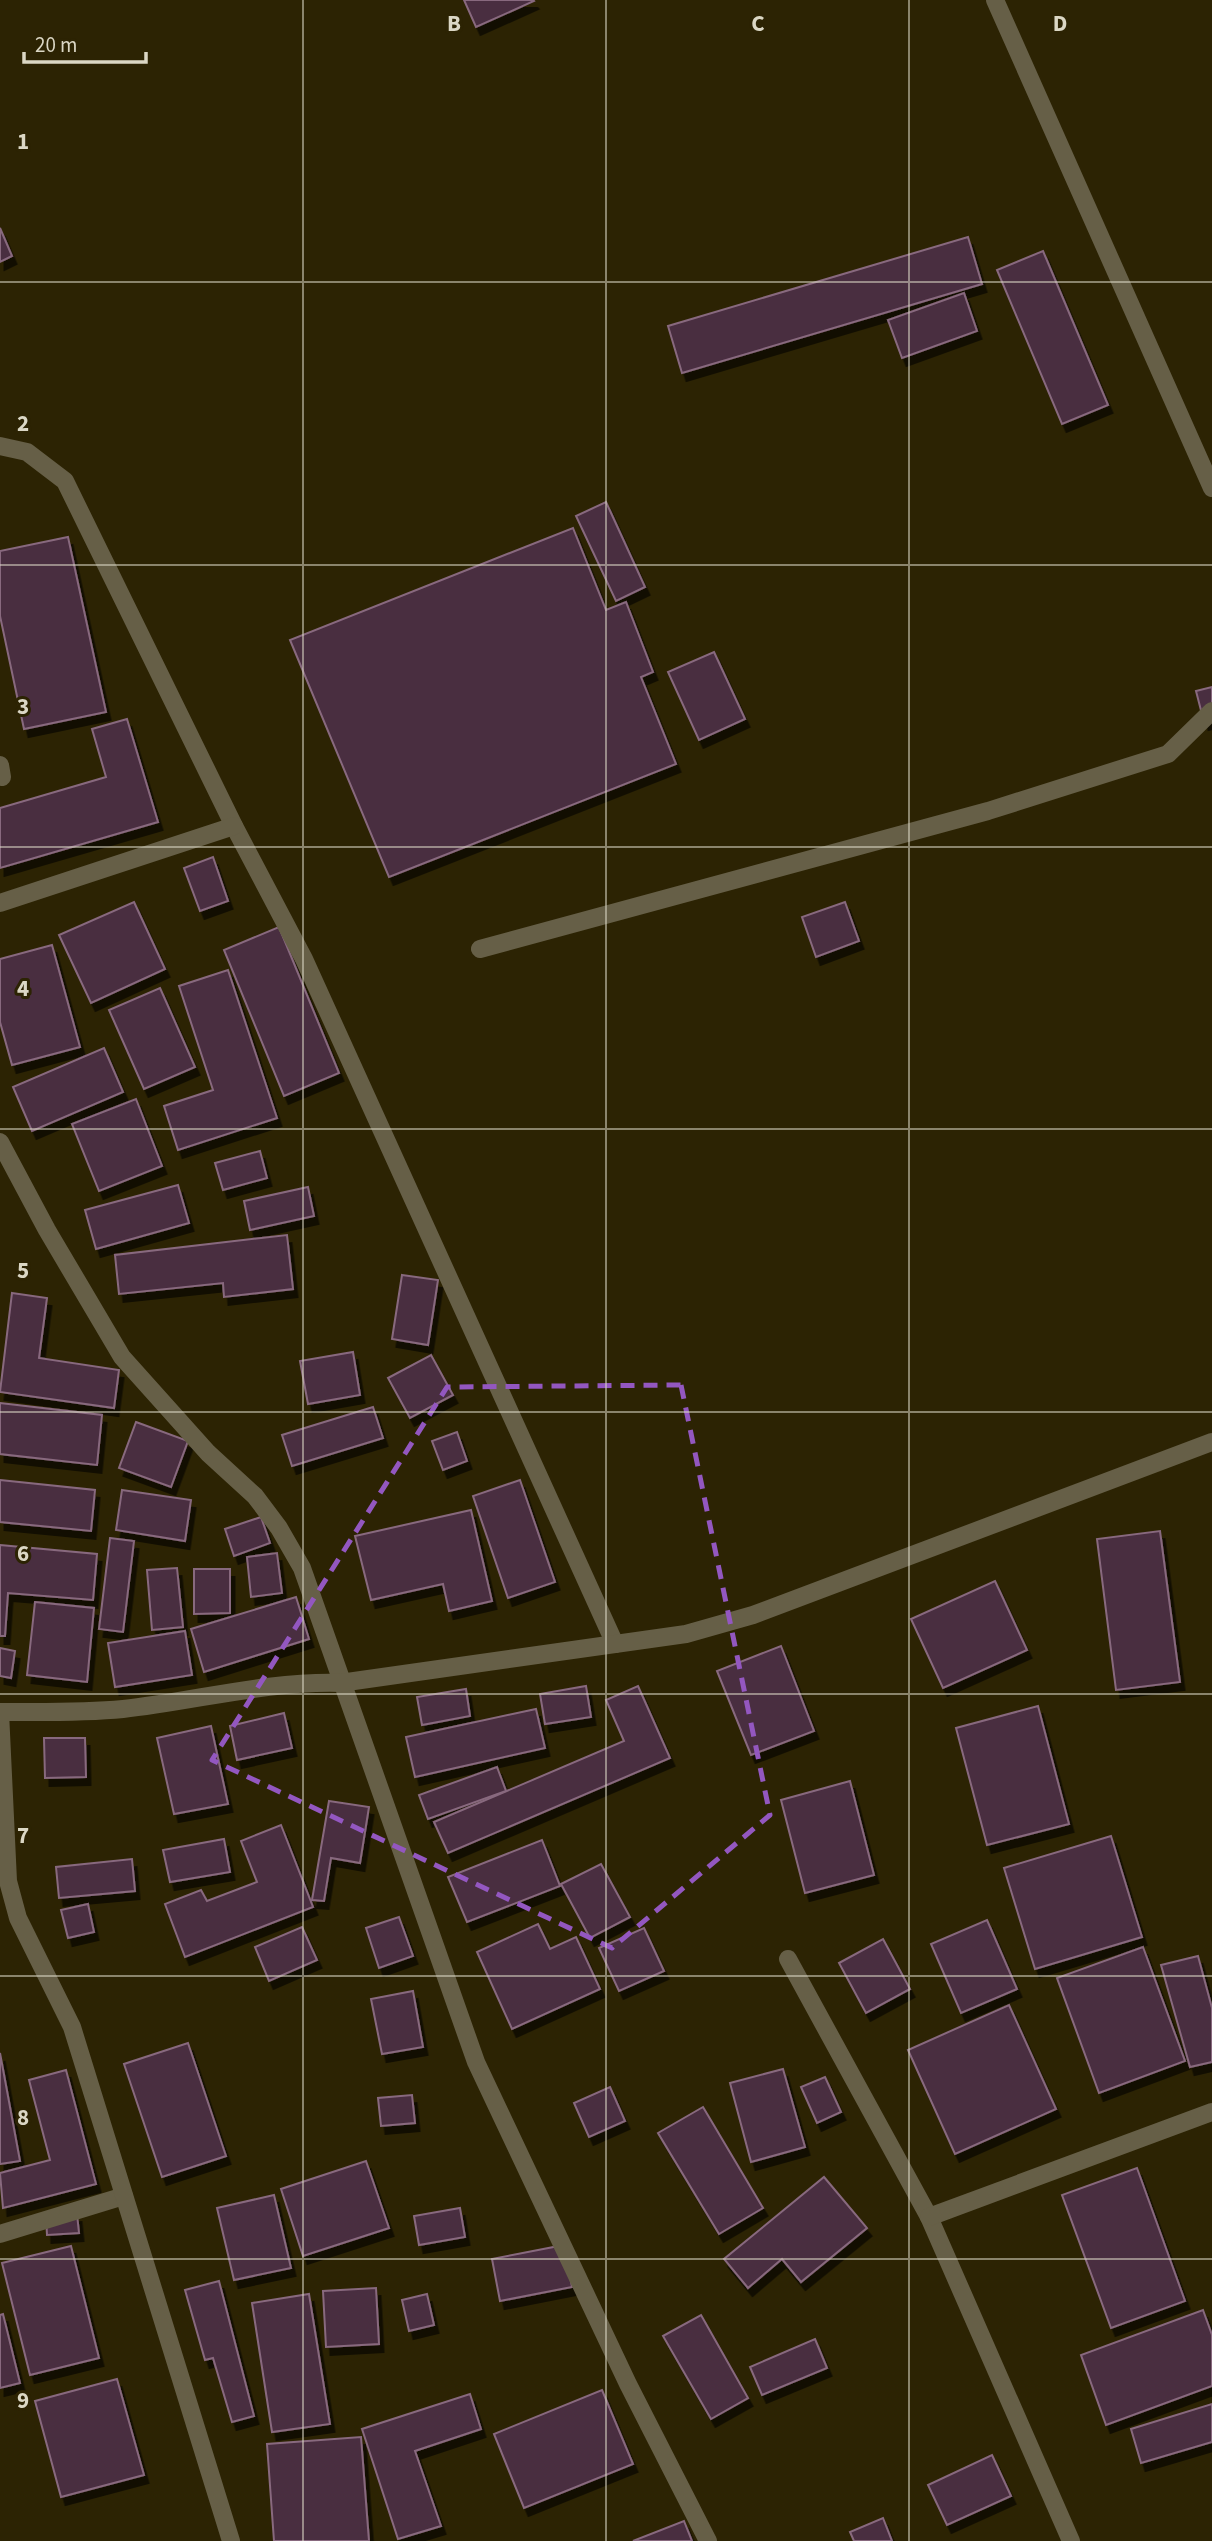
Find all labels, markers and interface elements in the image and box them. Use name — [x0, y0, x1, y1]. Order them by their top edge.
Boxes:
text: B — [447, 7, 461, 40]
text: C — [751, 7, 765, 40]
text: D — [1053, 7, 1067, 40]
scale bar — [24, 21, 147, 65]
text: 20 m — [35, 30, 77, 60]
text: 1 — [17, 125, 29, 158]
text: 2 — [17, 407, 29, 440]
text: 3 — [17, 690, 29, 723]
text: 4 — [17, 972, 29, 1005]
text: 5 — [17, 1254, 29, 1287]
text: 6 — [17, 1537, 29, 1570]
text: 7 — [17, 1819, 29, 1852]
text: 8 — [17, 2101, 29, 2134]
text: 9 — [17, 2384, 29, 2417]

